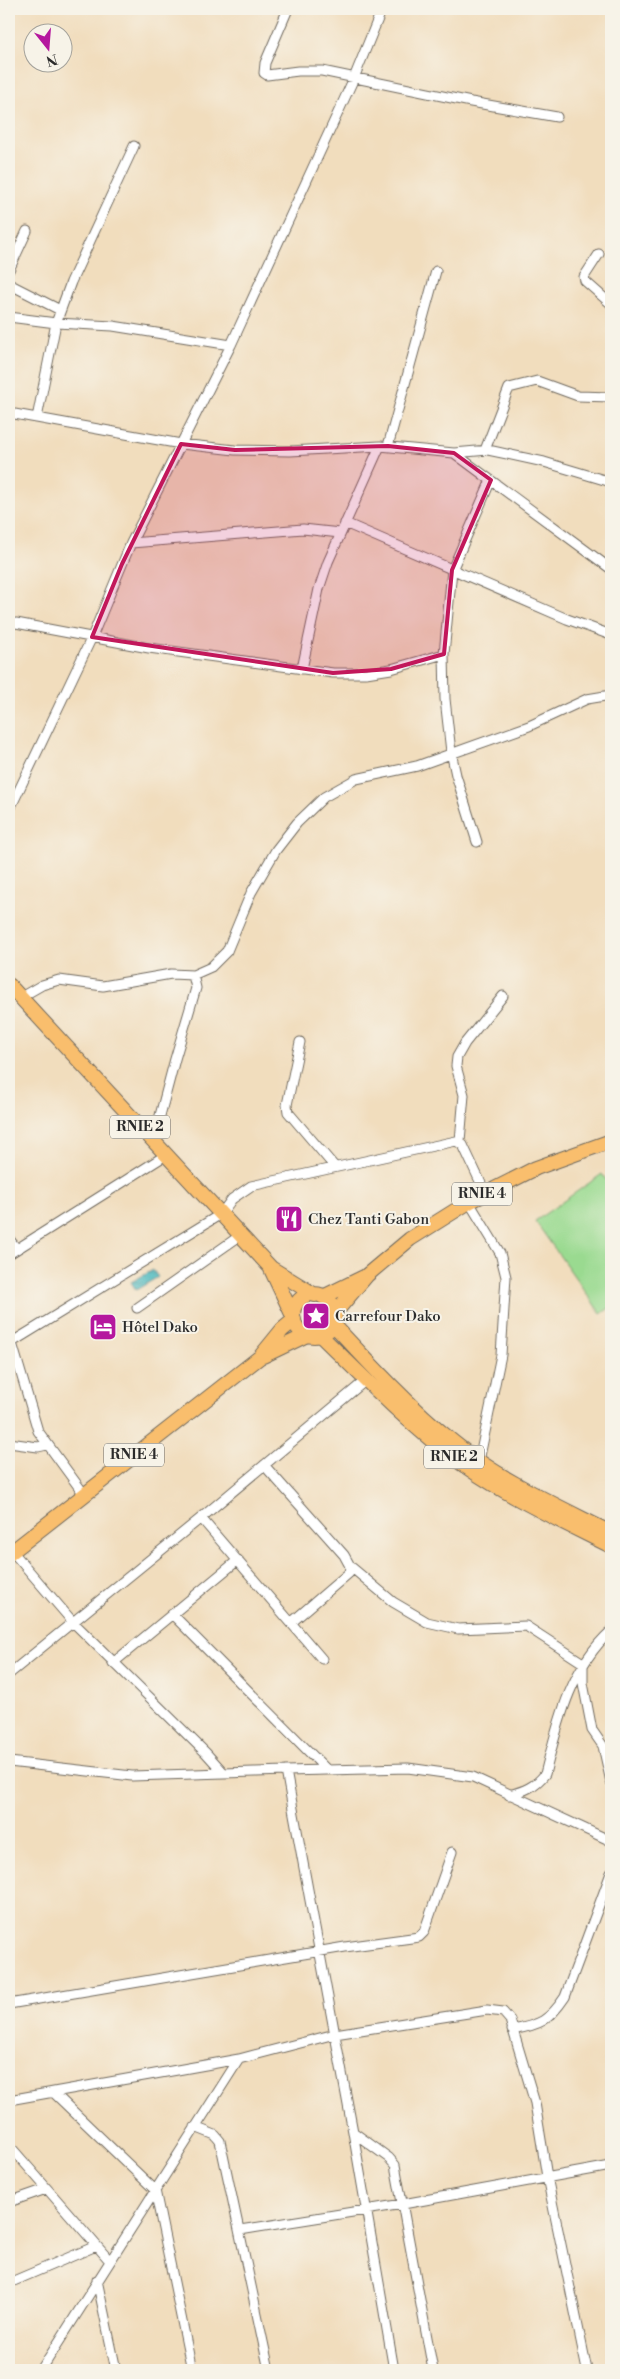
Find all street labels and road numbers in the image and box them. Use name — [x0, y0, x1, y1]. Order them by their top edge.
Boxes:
road number: RNIE 2 — [110, 1116, 170, 1138]
road number: RNIE 4 — [452, 1182, 512, 1206]
road number: RNIE 4 — [104, 1444, 164, 1466]
road number: RNIE 2 — [424, 1445, 484, 1468]

